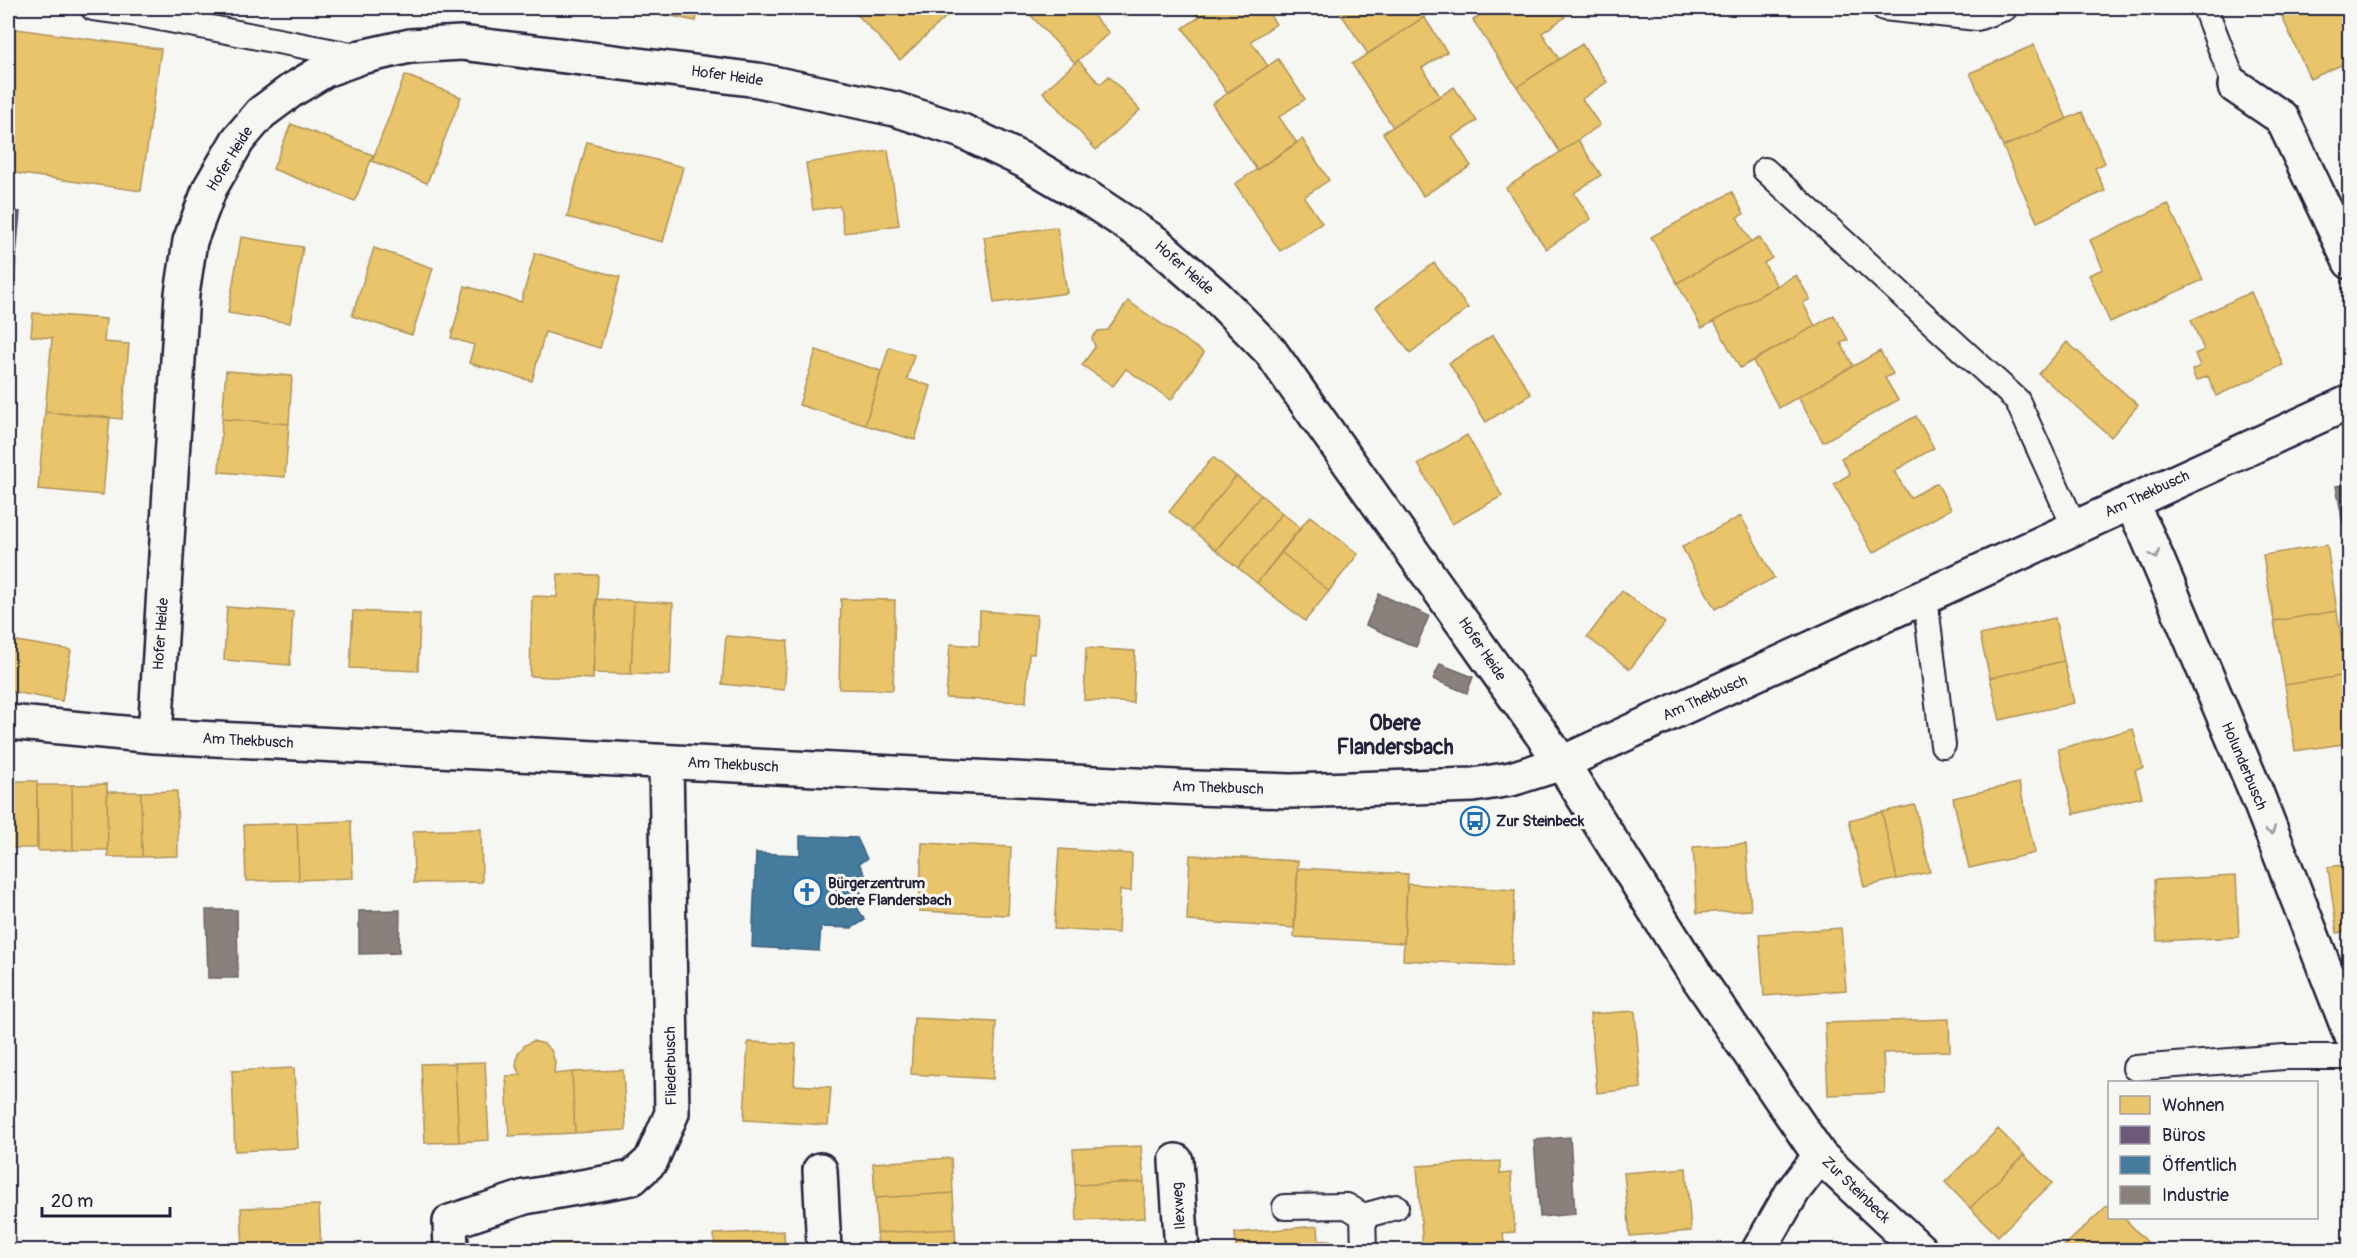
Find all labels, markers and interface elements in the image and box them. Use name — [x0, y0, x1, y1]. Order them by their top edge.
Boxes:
street label: Hofer Heide — [690, 62, 765, 91]
street label: Hofer Heide — [203, 123, 258, 195]
street label: Hofer Heide — [1150, 237, 1218, 299]
street label: Am Thekbusch — [2102, 466, 2192, 522]
one-way arrow — [2147, 549, 2160, 559]
street label: Hofer Heide — [149, 597, 173, 671]
street label: Hofer Heide — [1454, 614, 1511, 685]
street label: Am Thekbusch — [1659, 671, 1751, 725]
district label: Obere Flandersbach — [1337, 710, 1454, 761]
street label: Holunderbusch — [2217, 719, 2271, 813]
street label: Am Thekbusch — [202, 729, 294, 753]
street label: Am Thekbusch — [687, 753, 779, 777]
street label: Am Thekbusch — [1172, 777, 1264, 799]
bus stop icon: Zur Steinbeck — [1459, 805, 1491, 837]
place label: Zur Steinbeck — [1496, 812, 1585, 831]
one-way arrow — [2264, 825, 2276, 836]
place label: Bürgerzentrum Obere Flandersbach — [828, 874, 952, 910]
church icon: Bürgerzentrum Obere Flandersbach — [791, 876, 823, 908]
street label: Fliederbusch — [661, 1026, 681, 1106]
legend — [2108, 1081, 2318, 1219]
text: Wohnen — [2162, 1094, 2224, 1117]
text: Büros — [2162, 1124, 2205, 1147]
street label: Zur Steinbeck — [1818, 1153, 1895, 1228]
text: Öffentlich — [2162, 1154, 2237, 1177]
scale bar — [42, 1180, 170, 1218]
street label: Ilexweg — [1168, 1182, 1190, 1230]
text: Industrie — [2162, 1184, 2229, 1207]
text: 20 m — [51, 1190, 93, 1213]

